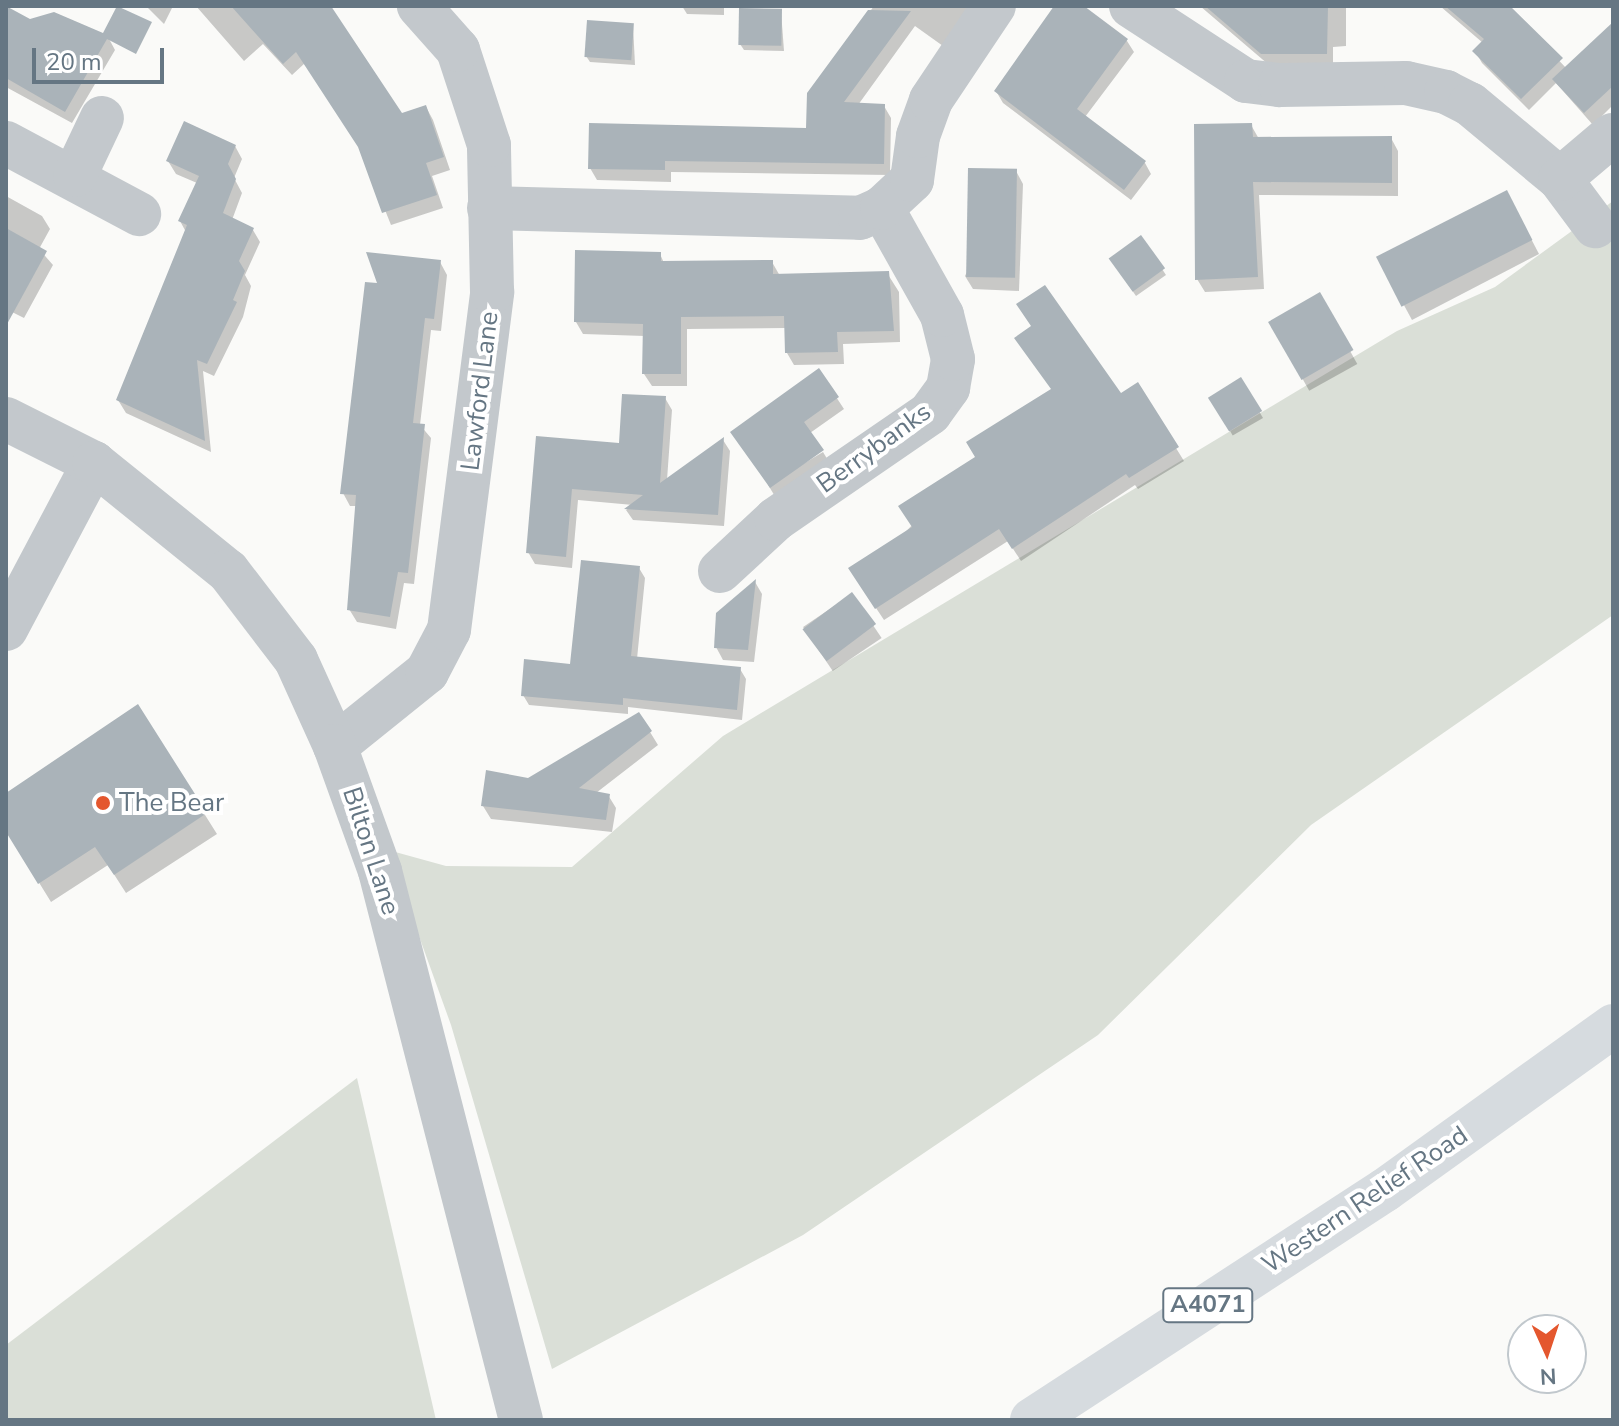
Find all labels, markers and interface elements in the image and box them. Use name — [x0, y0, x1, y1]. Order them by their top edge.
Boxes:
scale bar — [36, 32, 168, 82]
text: 20 m — [46, 46, 102, 78]
street label: Lawford Lane — [455, 310, 505, 472]
street label: Berrybanks — [811, 396, 937, 500]
street label: Bilton Lane — [336, 783, 406, 919]
place label: The Bear — [119, 787, 224, 819]
marker: The Bear — [94, 794, 112, 812]
street label: Western Relief Road — [1256, 1120, 1474, 1280]
road number: A4071 — [1162, 1285, 1254, 1325]
north arrow — [1507, 1314, 1587, 1394]
text: N — [1539, 1361, 1557, 1391]

